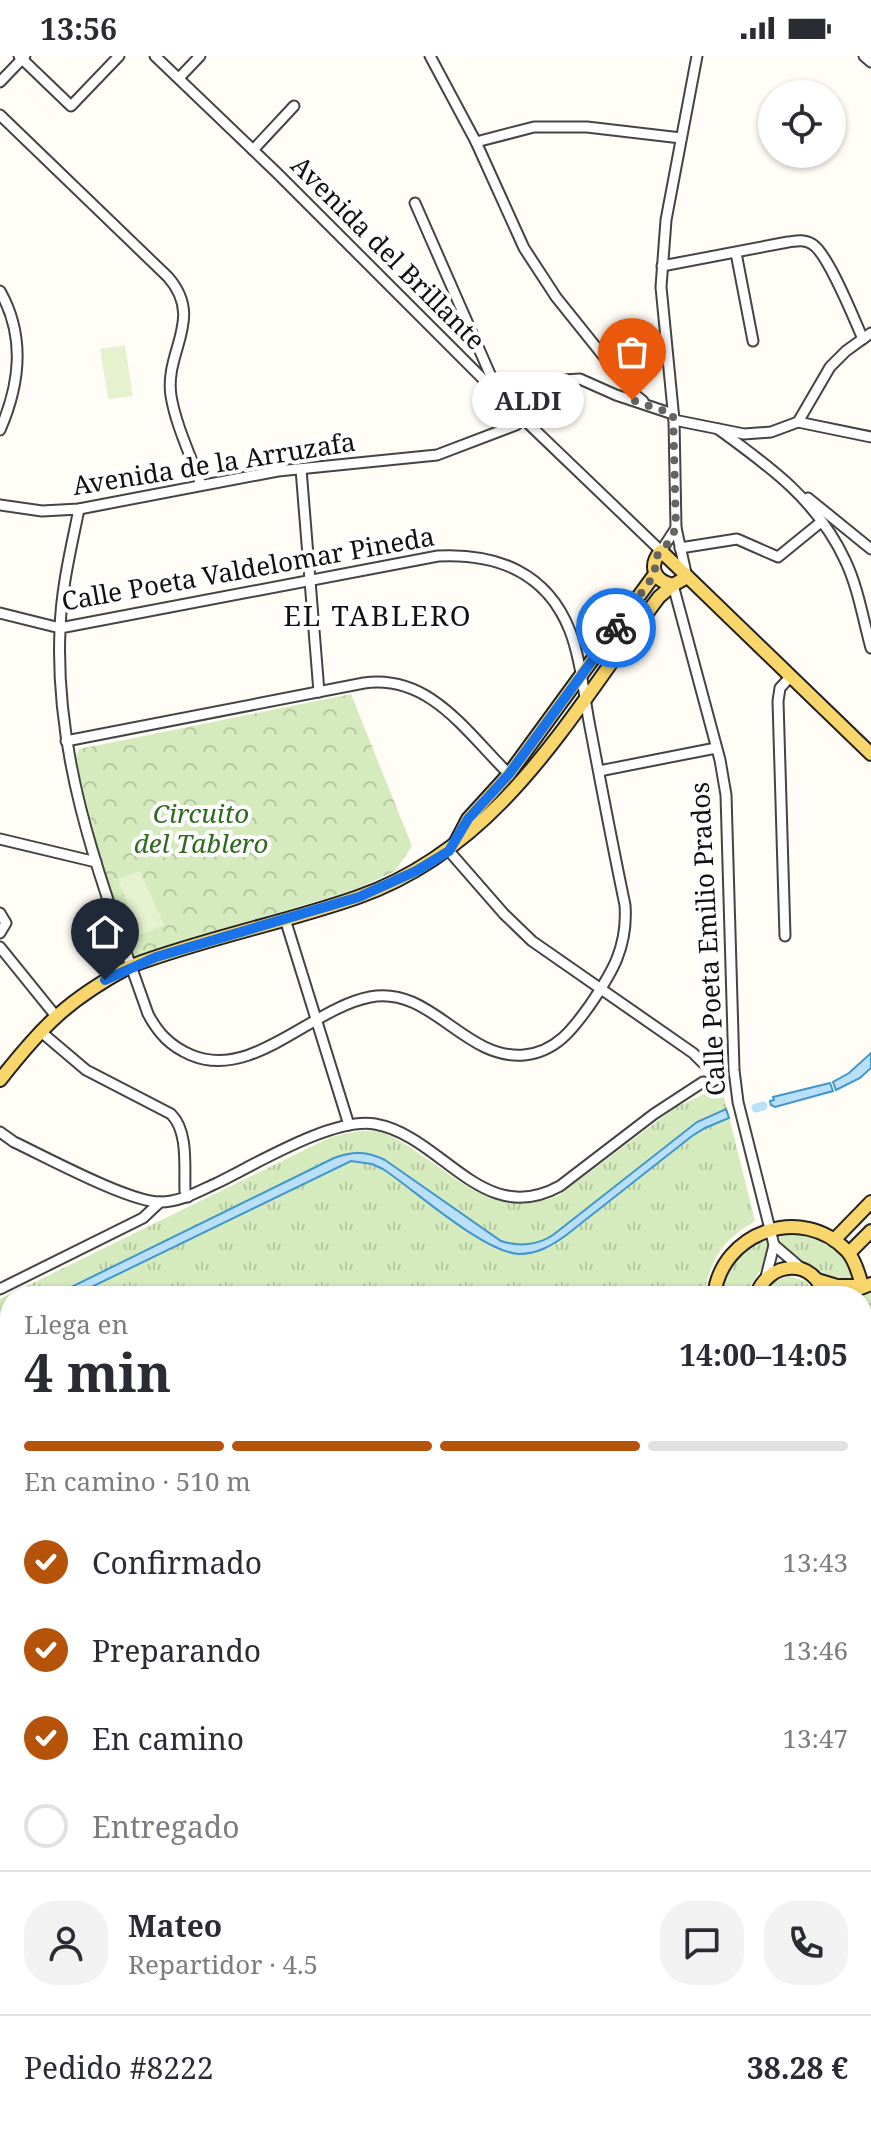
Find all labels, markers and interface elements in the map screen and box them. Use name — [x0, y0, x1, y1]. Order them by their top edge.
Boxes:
text: 13:56 — [40, 8, 117, 49]
map controls — [758, 80, 846, 168]
button: locate — [758, 80, 846, 168]
street label: Avenida del Brillante — [284, 147, 494, 357]
pin — [598, 318, 666, 400]
icon: bag — [610, 330, 654, 374]
callout: ALDI — [472, 372, 584, 428]
text: ALDI — [495, 382, 561, 418]
street label: Avenida de la Arruzafa — [70, 423, 358, 503]
street label: Calle Poeta Valdelomar Pineda — [59, 517, 437, 619]
courier — [576, 588, 656, 668]
district label: EL TABLERO — [283, 596, 473, 634]
icon: bike — [594, 606, 638, 650]
street label: Calle Poeta Emilio Prados — [681, 781, 733, 1097]
park label: Circuito del Tablero — [134, 795, 268, 861]
pin — [71, 898, 139, 980]
icon: home — [83, 910, 127, 954]
text: Llega en — [24, 1306, 128, 1342]
text: 14:00–14:05 — [679, 1334, 848, 1375]
text: 4 min — [24, 1336, 171, 1407]
text: En camino · 510 m — [24, 1463, 251, 1499]
icon: check — [24, 1540, 68, 1584]
text: Confirmado — [92, 1542, 262, 1583]
text: 13:43 — [782, 1544, 848, 1580]
icon: check — [24, 1628, 68, 1672]
text: Preparando — [92, 1630, 261, 1671]
text: 13:46 — [782, 1632, 848, 1668]
icon: check — [24, 1716, 68, 1760]
text: En camino — [92, 1718, 244, 1759]
text: 13:47 — [782, 1720, 848, 1756]
text: Entregado — [92, 1806, 240, 1847]
button: person — [24, 1901, 108, 1985]
button: chat — [660, 1901, 744, 1985]
button: phone — [764, 1901, 848, 1985]
text: Mateo — [128, 1905, 222, 1946]
text: Repartidor · 4.5 — [128, 1946, 318, 1982]
text: Pedido #8222 — [24, 2047, 214, 2088]
text: 38.28 € — [747, 2047, 848, 2088]

